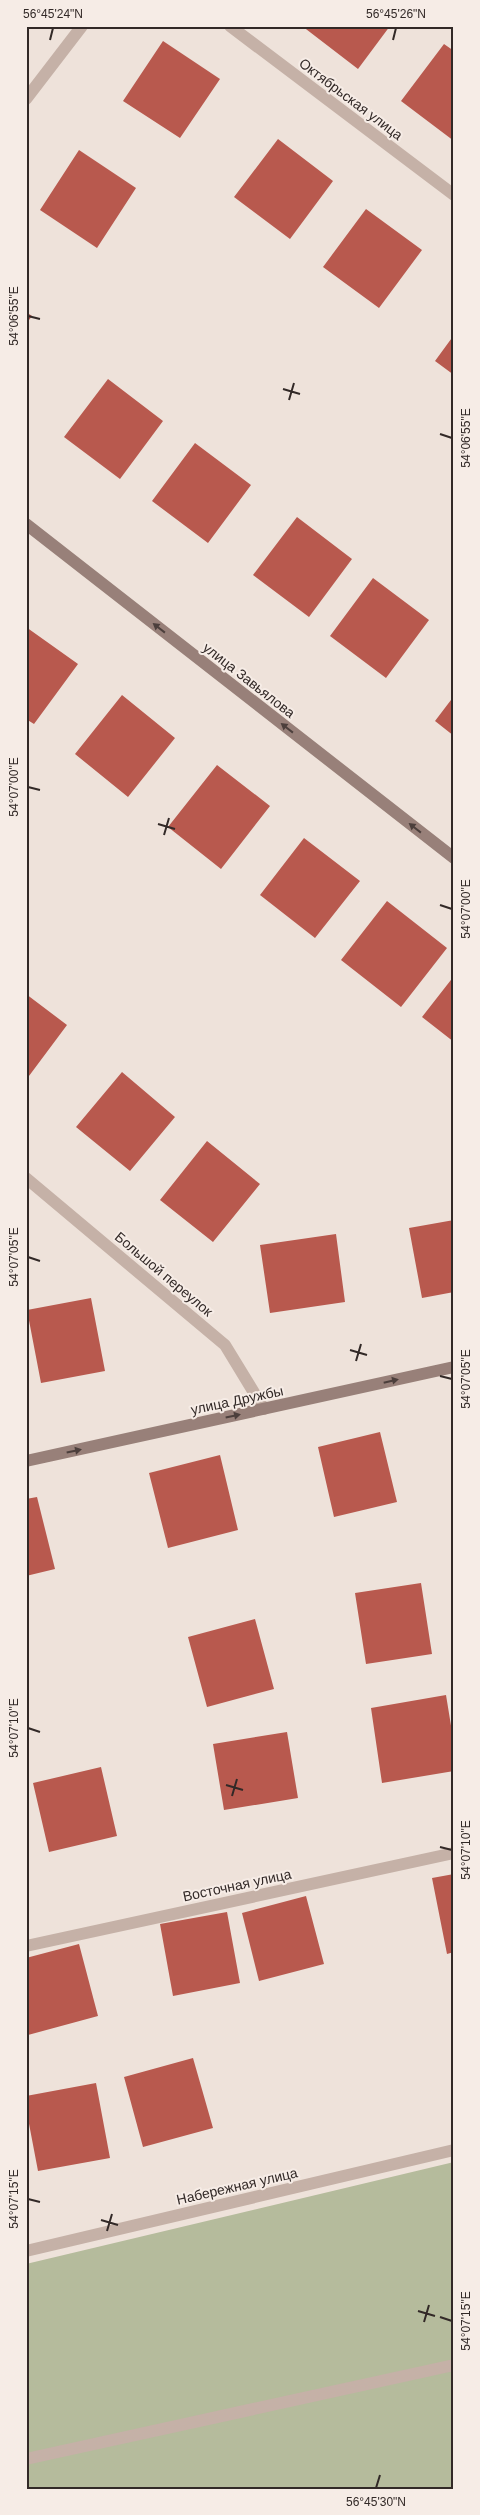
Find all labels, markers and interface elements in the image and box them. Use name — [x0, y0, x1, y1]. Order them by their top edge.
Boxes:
text: 56°45'24"N — [23, 7, 83, 21]
text: 56°45'26"N — [366, 7, 426, 21]
street label: Октябрьская улица — [296, 55, 406, 143]
text: 54°06'55"E — [7, 286, 21, 346]
text: 54°06'55"E — [459, 408, 473, 468]
one-way arrow — [153, 623, 166, 634]
street label: улица Завьялова — [200, 639, 298, 721]
one-way arrow — [281, 723, 294, 734]
text: 54°07'00"E — [7, 757, 21, 817]
one-way arrow — [409, 823, 422, 834]
text: 54°07'00"E — [459, 879, 473, 939]
text: 54°07'05"E — [7, 1227, 21, 1287]
street label: Большой переулок — [112, 1228, 217, 1320]
text: 54°07'05"E — [459, 1349, 473, 1409]
one-way arrow — [384, 1377, 399, 1385]
street label: улица Дружбы — [189, 1382, 285, 1418]
one-way arrow — [225, 1412, 240, 1420]
one-way arrow — [66, 1447, 81, 1455]
text: 54°07'10"E — [7, 1698, 21, 1758]
text: 54°07'10"E — [459, 1820, 473, 1880]
street label: Восточная улица — [181, 1866, 293, 1904]
street label: Набережная улица — [175, 2164, 299, 2208]
text: 54°07'15"E — [7, 2169, 21, 2229]
text: 54°07'15"E — [459, 2291, 473, 2351]
text: 56°45'30"N — [346, 2495, 406, 2509]

